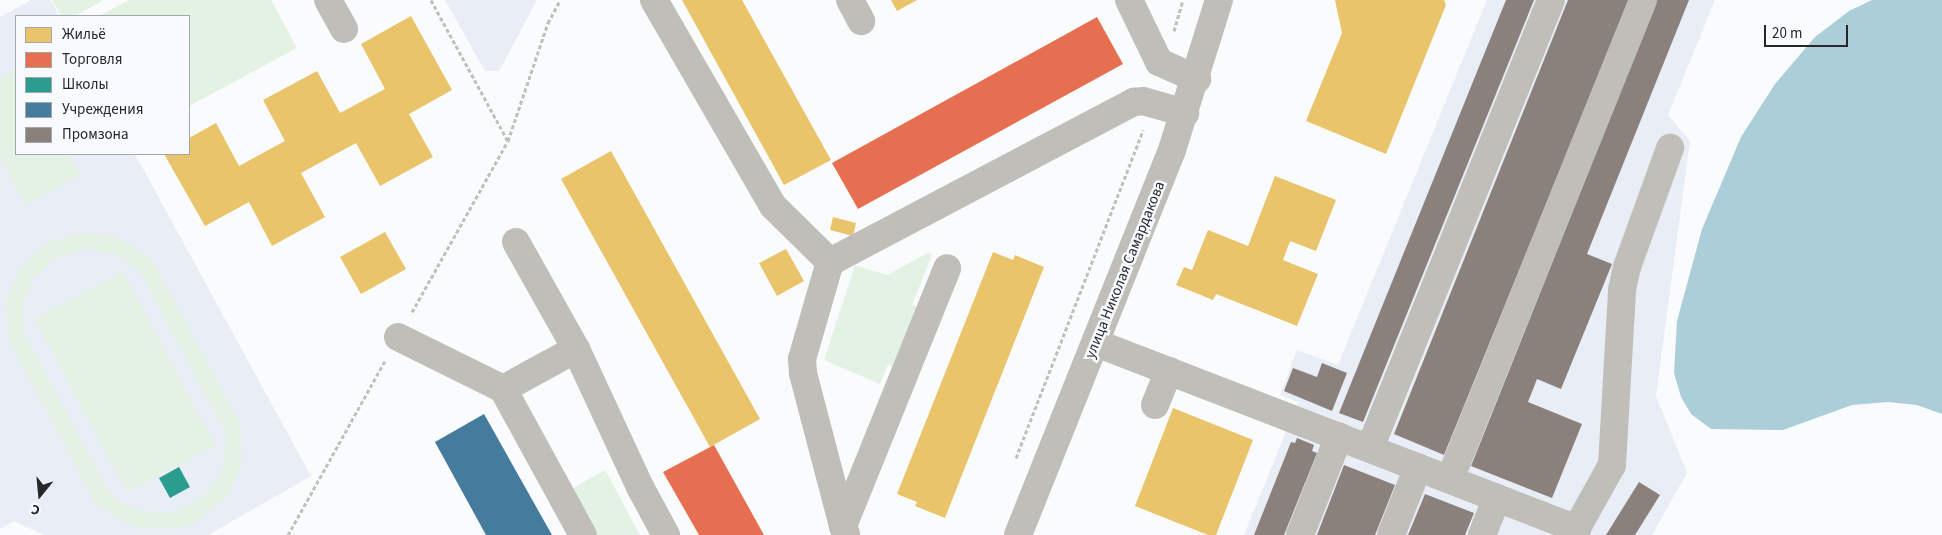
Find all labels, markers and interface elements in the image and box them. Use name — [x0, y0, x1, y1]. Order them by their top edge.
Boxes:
legend — [15, 15, 190, 155]
scale bar — [1767, 15, 1851, 47]
text: 20 m — [1772, 23, 1802, 44]
text: Жильё — [62, 24, 106, 45]
text: Торговля — [62, 49, 122, 70]
text: Школы — [62, 74, 109, 95]
text: Учреждения — [62, 99, 143, 120]
text: Промзона — [62, 124, 129, 145]
street label: улица Николая Самардакова — [1081, 179, 1169, 361]
north arrow — [15, 470, 65, 520]
text: С — [29, 499, 42, 520]

